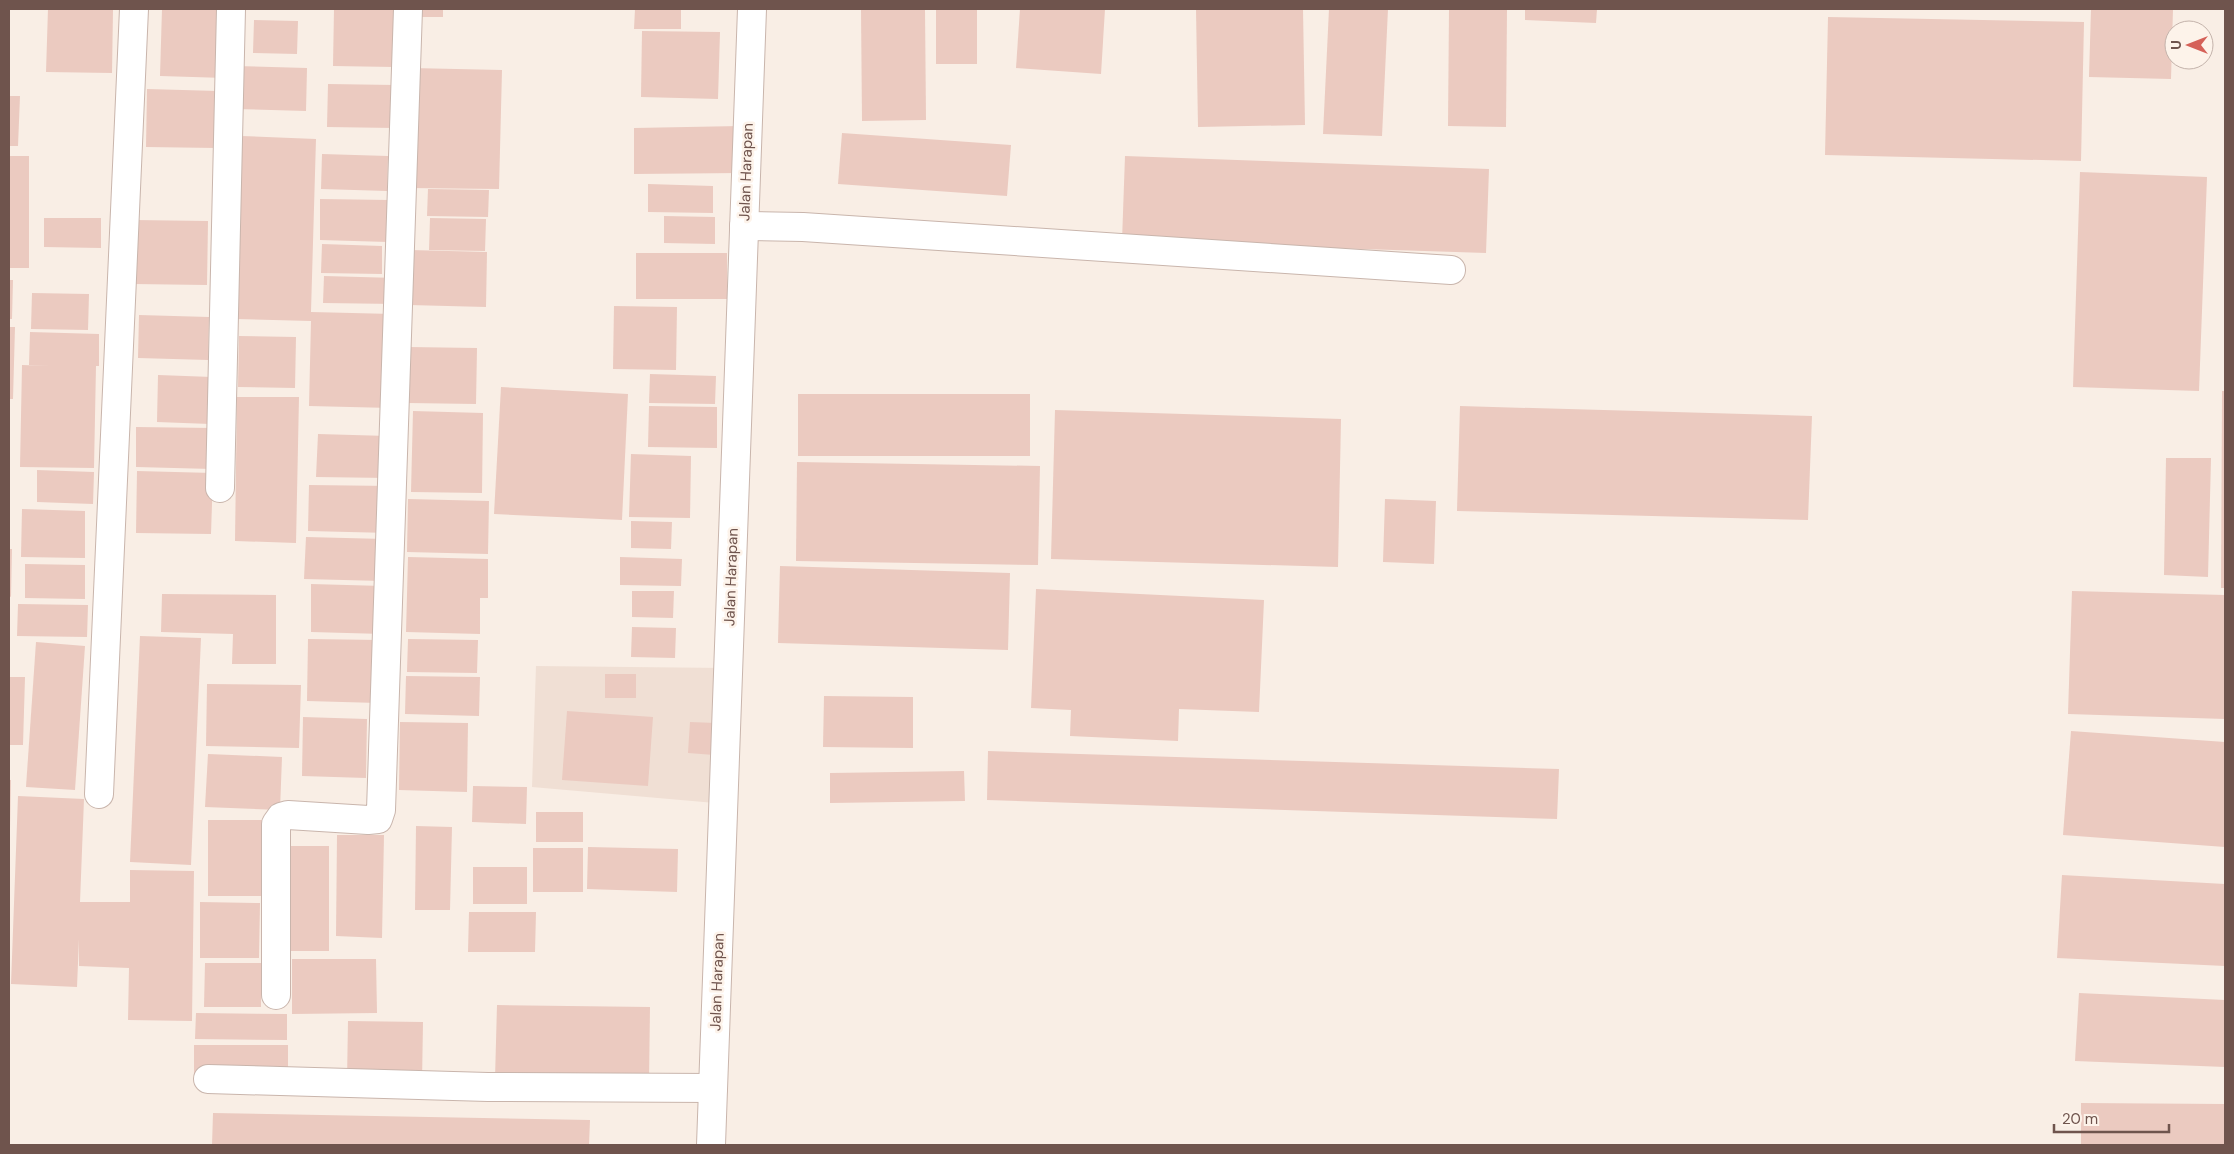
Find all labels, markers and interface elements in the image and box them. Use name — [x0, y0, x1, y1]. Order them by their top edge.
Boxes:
north arrow — [2164, 20, 2214, 70]
text: U — [2167, 40, 2185, 50]
street label: Jalan Harapan — [734, 123, 758, 221]
street label: Jalan Harapan — [719, 528, 743, 626]
street label: Jalan Harapan — [705, 933, 729, 1031]
scale bar — [2054, 1102, 2169, 1134]
text: 20 m — [2062, 1109, 2098, 1129]

